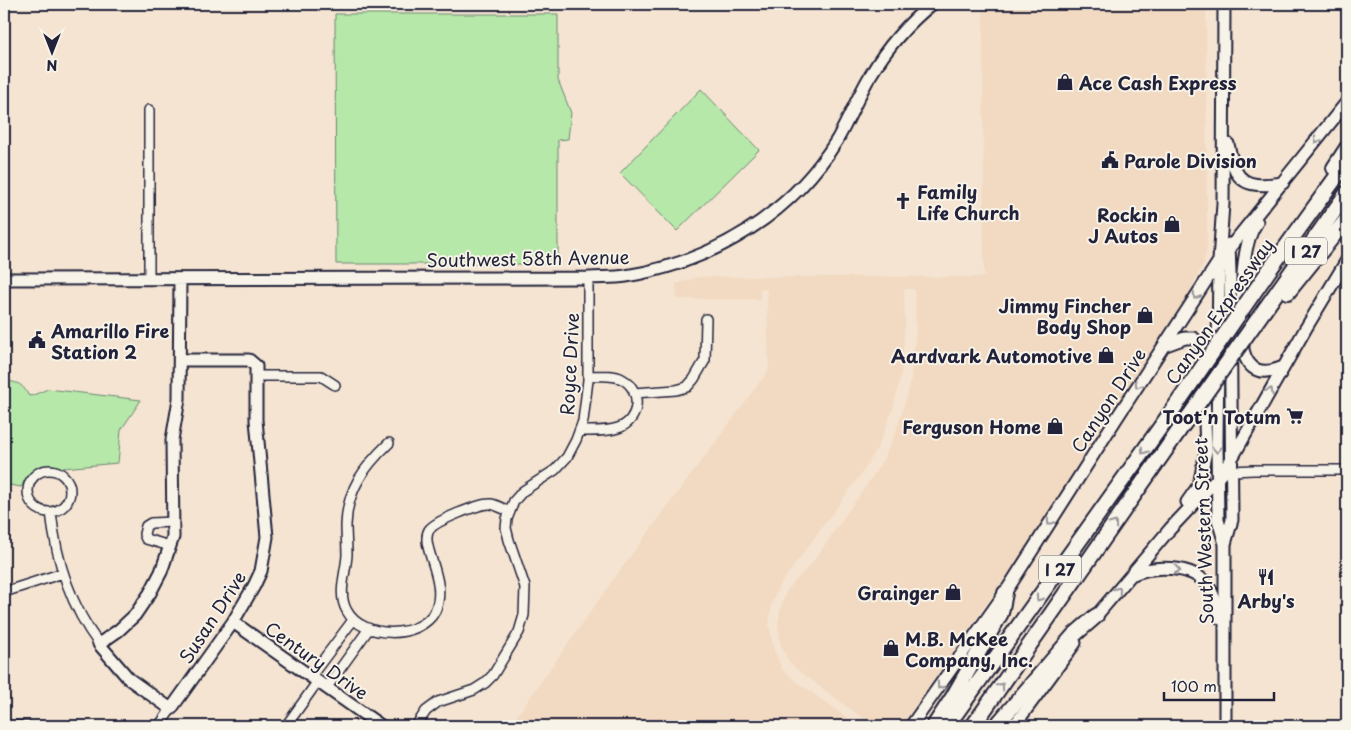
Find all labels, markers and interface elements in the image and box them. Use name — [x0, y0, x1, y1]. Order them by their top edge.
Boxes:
north arrow — [28, 28, 78, 78]
text: N — [46, 55, 58, 76]
place label: Ace Cash Express — [1078, 69, 1237, 96]
shop icon: Ace Cash Express — [1055, 72, 1075, 92]
one-way arrow — [1314, 134, 1323, 144]
place label: Parole Division — [1124, 147, 1257, 174]
public building icon: Parole Division — [1100, 150, 1120, 170]
place label: Family Life Church — [917, 178, 1020, 226]
church icon: Family Life Church — [893, 191, 913, 211]
place label: Rockin J Autos — [1088, 201, 1158, 249]
shop icon: Rockin J Autos — [1162, 214, 1182, 234]
street label: Canyon Expressway — [1158, 232, 1280, 390]
road number: I 27 — [1285, 238, 1327, 264]
street label: Southwest 58th Avenue — [426, 243, 630, 273]
one-way arrow — [1193, 290, 1202, 300]
place label: Jimmy Fincher Body Shop — [998, 292, 1132, 340]
shop icon: Jimmy Fincher Body Shop — [1135, 305, 1155, 325]
street label: Royce Drive — [553, 312, 585, 416]
place label: Amarillo Fire Station 2 — [50, 317, 169, 365]
public building icon: Amarillo Fire Station 2 — [27, 330, 47, 350]
place label: Aardvark Automotive — [891, 342, 1092, 369]
street label: Canyon Drive — [1064, 342, 1152, 458]
shop icon: Aardvark Automotive — [1096, 345, 1116, 365]
one-way arrow — [1135, 380, 1144, 389]
one-way arrow — [1264, 387, 1274, 396]
place label: Toot'n Totum — [1163, 403, 1281, 430]
supermarket icon: Toot'n Totum — [1285, 406, 1305, 426]
place label: Ferguson Home — [902, 413, 1041, 440]
shop icon: Ferguson Home — [1045, 416, 1065, 436]
street label: South Western Street — [1186, 437, 1220, 625]
one-way arrow — [1141, 445, 1150, 455]
one-way arrow — [1212, 446, 1222, 454]
one-way arrow — [1047, 517, 1057, 526]
one-way arrow — [1108, 520, 1117, 530]
road number: I 27 — [1039, 556, 1081, 582]
one-way arrow — [1172, 564, 1181, 574]
street label: Susan Drive — [172, 565, 252, 669]
restaurant icon: Arby's — [1256, 567, 1276, 587]
place label: Grainger — [857, 579, 940, 606]
shop icon: Grainger — [943, 582, 963, 602]
one-way arrow — [1112, 587, 1120, 596]
place label: Arby's — [1236, 587, 1295, 614]
one-way arrow — [1036, 592, 1045, 601]
street label: Century Drive — [260, 614, 374, 706]
place label: M.B. McKee Company, Inc. — [905, 625, 1033, 673]
shop icon: M.B. McKee Company, Inc. — [881, 638, 901, 658]
scale bar — [1164, 670, 1274, 702]
text: 100 m — [1171, 674, 1217, 697]
one-way arrow — [937, 680, 946, 690]
one-way arrow — [994, 682, 1004, 691]

